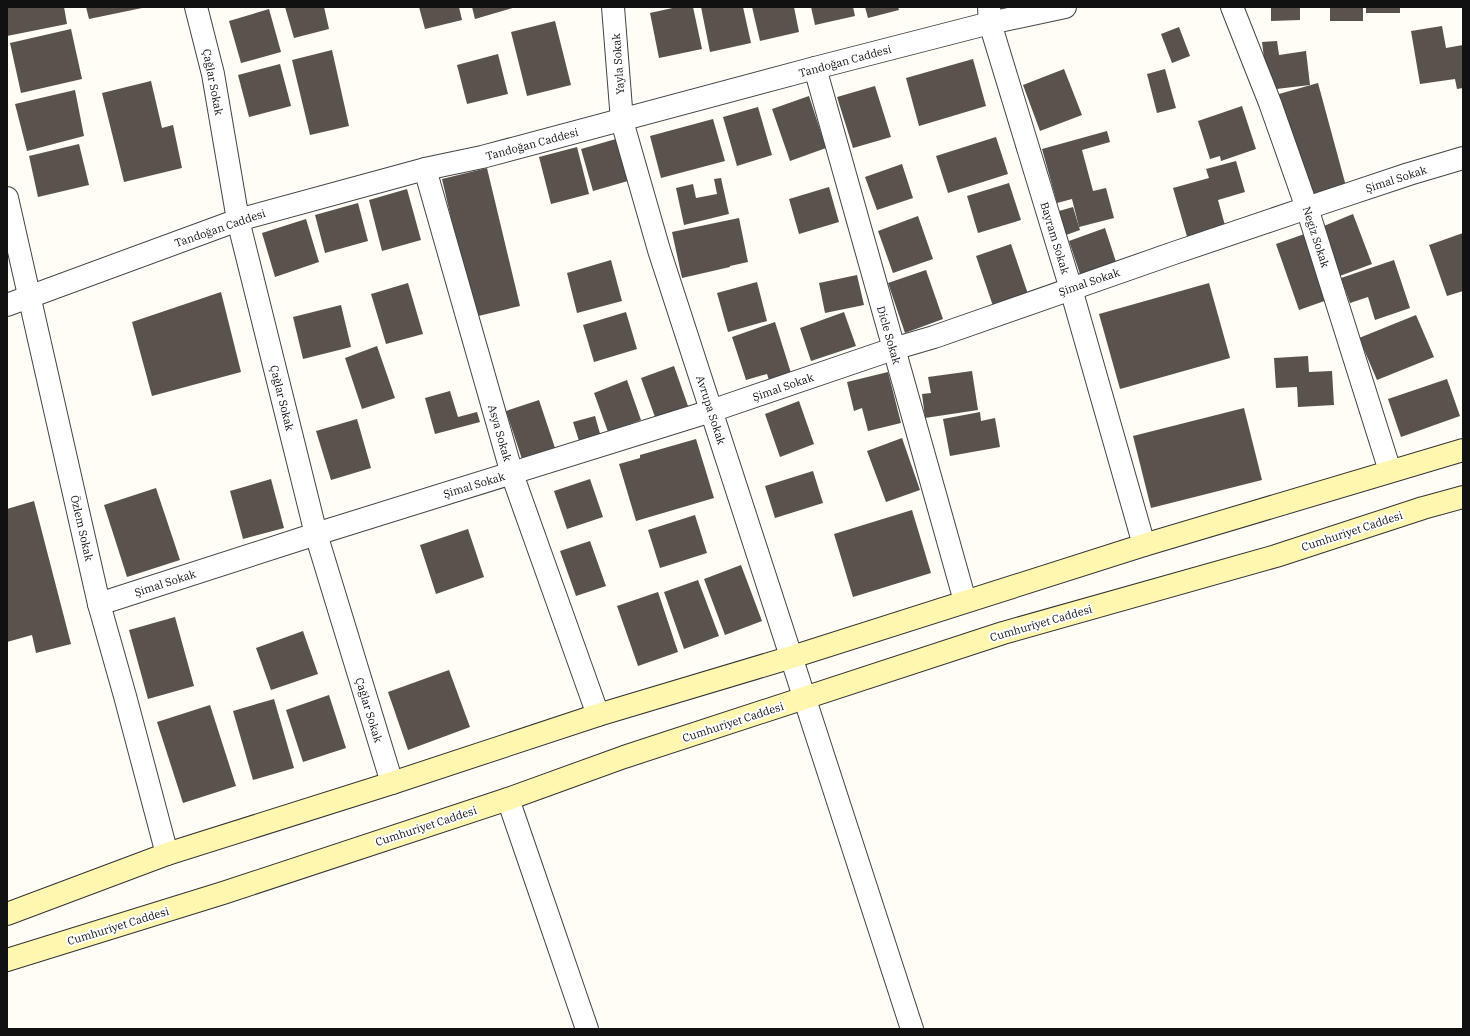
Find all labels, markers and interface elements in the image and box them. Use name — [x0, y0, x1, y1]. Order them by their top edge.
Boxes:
street label: Yayla Sokak — [609, 32, 627, 95]
street label: Tandoğan Caddesi — [797, 42, 893, 80]
street label: Çağlar Sokak — [200, 48, 226, 117]
street label: Tandoğan Caddesi — [484, 125, 580, 163]
street label: Şimal Sokak — [1363, 162, 1429, 196]
street label: Bayram Sokak — [1037, 200, 1073, 276]
street label: Negiz Sokak — [1300, 205, 1333, 270]
street label: Tandoğan Caddesi — [173, 206, 268, 250]
street label: Şimal Sokak — [1057, 265, 1122, 299]
street label: Dicle Sokak — [874, 304, 904, 366]
street label: Çağlar Sokak — [267, 364, 297, 433]
street label: Şimal Sokak — [751, 370, 816, 404]
street label: Avrupa Sokak — [693, 374, 729, 447]
street label: Asya Sokak — [485, 403, 515, 464]
street label: Şimal Sokak — [441, 469, 507, 501]
street label: Özlem Sokak — [68, 494, 97, 563]
street label: Cumhuriyet Caddesi — [1300, 508, 1405, 554]
street label: Şimal Sokak — [132, 566, 198, 600]
street label: Cumhuriyet Caddesi — [988, 602, 1094, 644]
street label: Çağlar Sokak — [352, 676, 386, 745]
street label: Cumhuriyet Caddesi — [681, 699, 786, 745]
street label: Cumhuriyet Caddesi — [374, 803, 479, 849]
street label: Cumhuriyet Caddesi — [65, 904, 171, 948]

